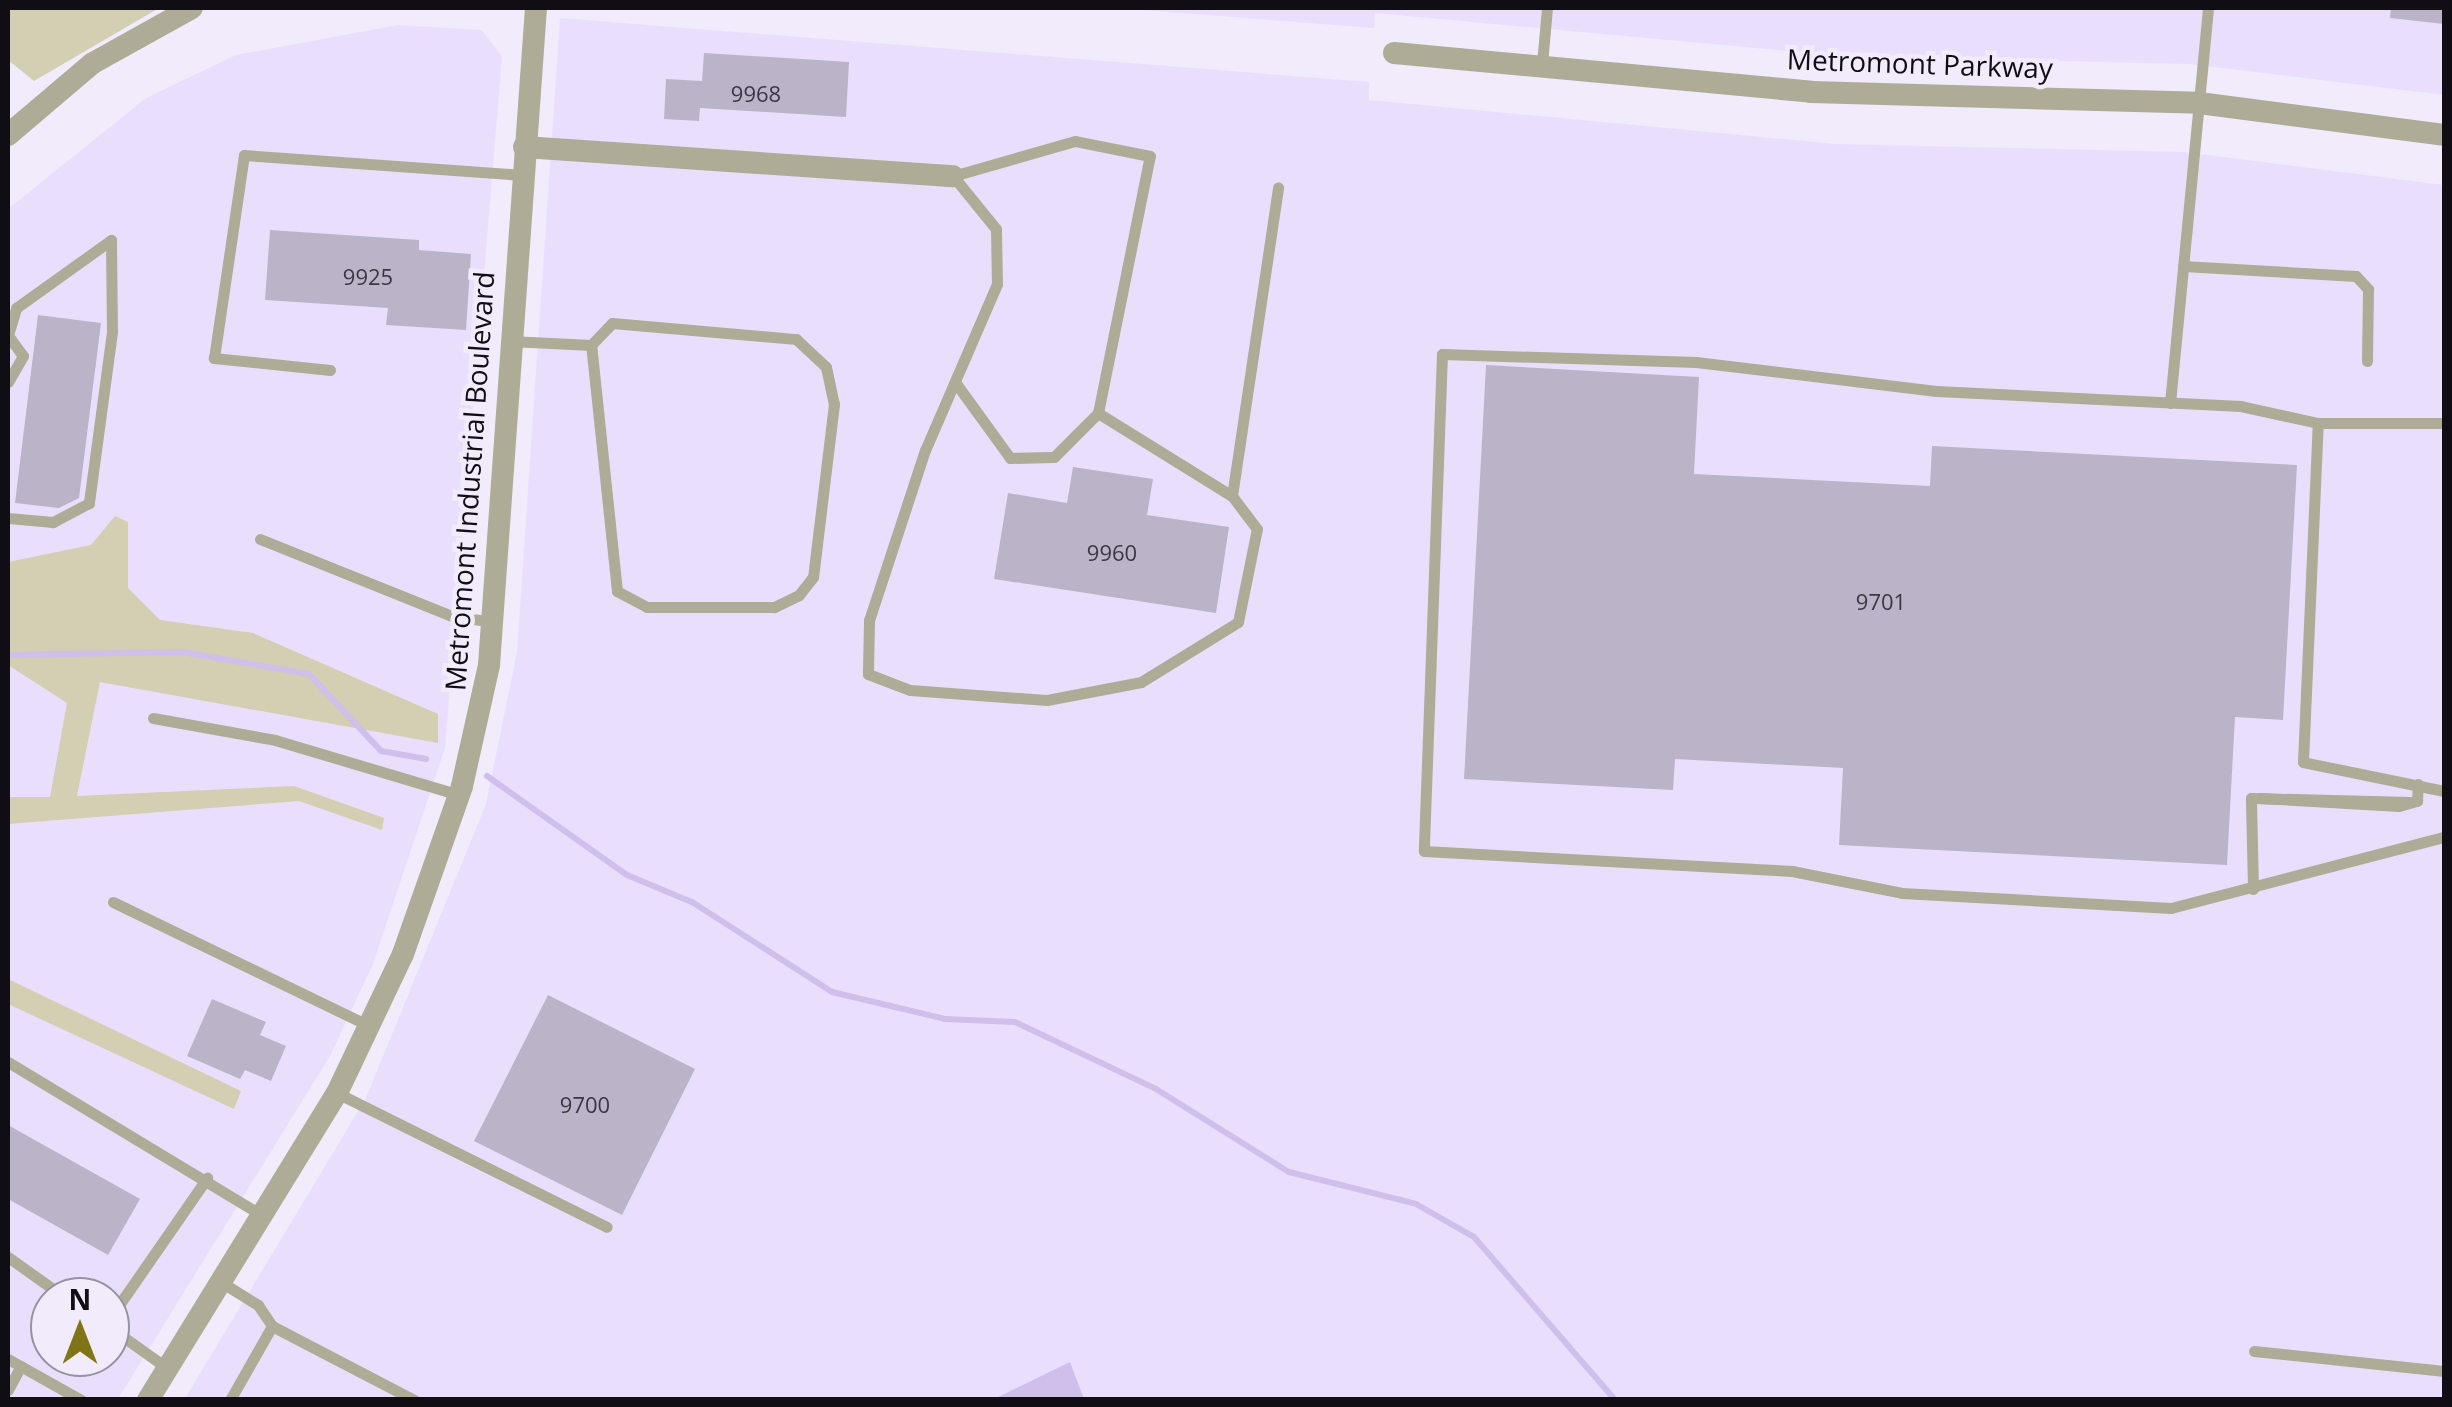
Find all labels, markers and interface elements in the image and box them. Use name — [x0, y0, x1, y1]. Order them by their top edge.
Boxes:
street label: Metromont Parkway — [1786, 42, 2054, 84]
house number: 9968 — [731, 81, 781, 107]
house number: 9925 — [343, 264, 393, 290]
street label: Metromont Industrial Boulevard — [438, 270, 500, 692]
house number: 9960 — [1087, 540, 1137, 566]
house number: 9701 — [1856, 589, 1906, 615]
house number: 9700 — [560, 1092, 610, 1118]
north arrow — [30, 1277, 130, 1377]
text: N — [69, 1280, 91, 1318]

